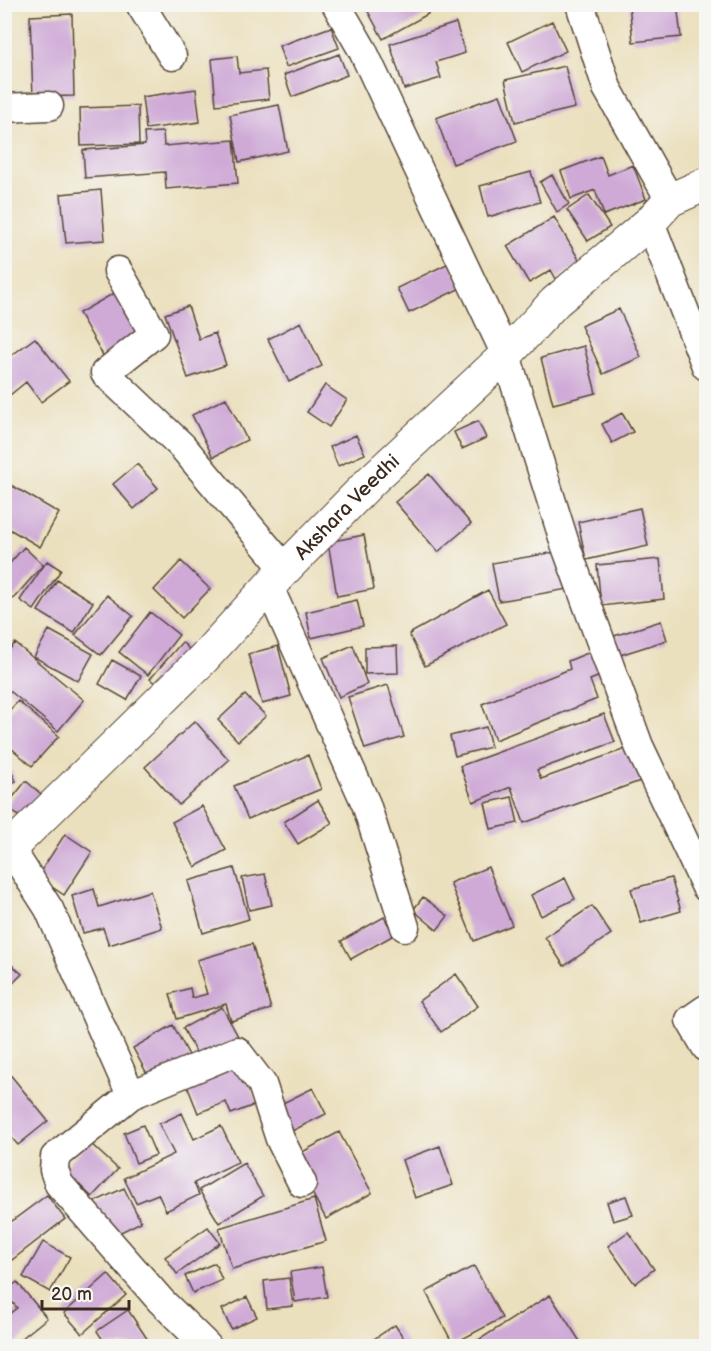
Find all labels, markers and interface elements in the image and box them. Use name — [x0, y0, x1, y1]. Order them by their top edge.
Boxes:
street label: Akshara Veedhi — [290, 450, 405, 565]
scale bar — [42, 1273, 129, 1311]
text: 20 m — [51, 1284, 92, 1305]

